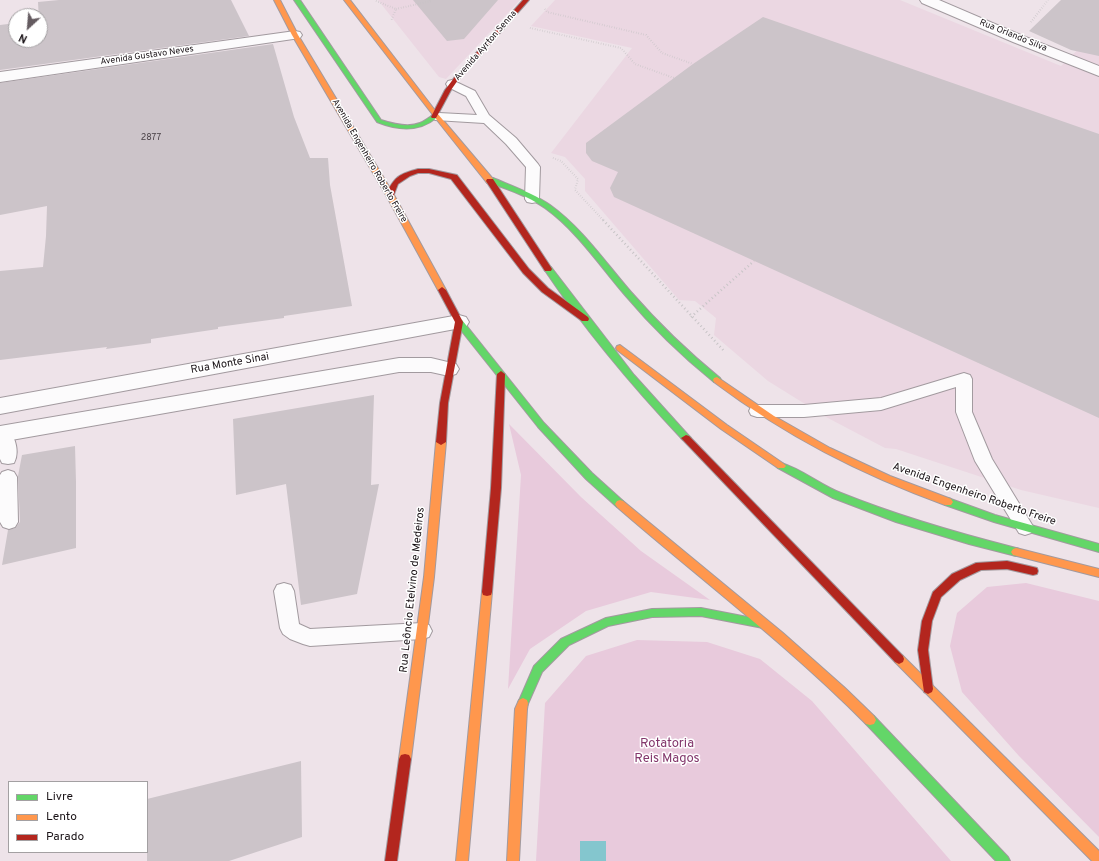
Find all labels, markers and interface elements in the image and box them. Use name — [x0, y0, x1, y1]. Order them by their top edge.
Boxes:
north arrow — [8, 8, 48, 48]
street label: Avenida Ayrton Senna — [453, 9, 519, 83]
street label: Rua Orlando Silva — [978, 18, 1048, 54]
text: N — [17, 30, 30, 46]
street label: Avenida Gustavo Neves — [100, 44, 194, 68]
street label: Avenida Engenheiro Roberto Freire — [329, 97, 409, 225]
house number: 2877 — [141, 133, 161, 143]
street label: Rua Monte Sinai — [190, 351, 270, 377]
street label: Avenida Engenheiro Roberto Freire — [891, 461, 1057, 529]
street label: Rua Leôncio Etelvino de Medeiros — [398, 507, 428, 673]
park label: Rotatoria Reis Magos — [634, 736, 700, 767]
legend — [8, 781, 148, 853]
text: Livre — [46, 789, 73, 805]
text: Lento — [46, 809, 77, 825]
text: Parado — [46, 829, 84, 845]

